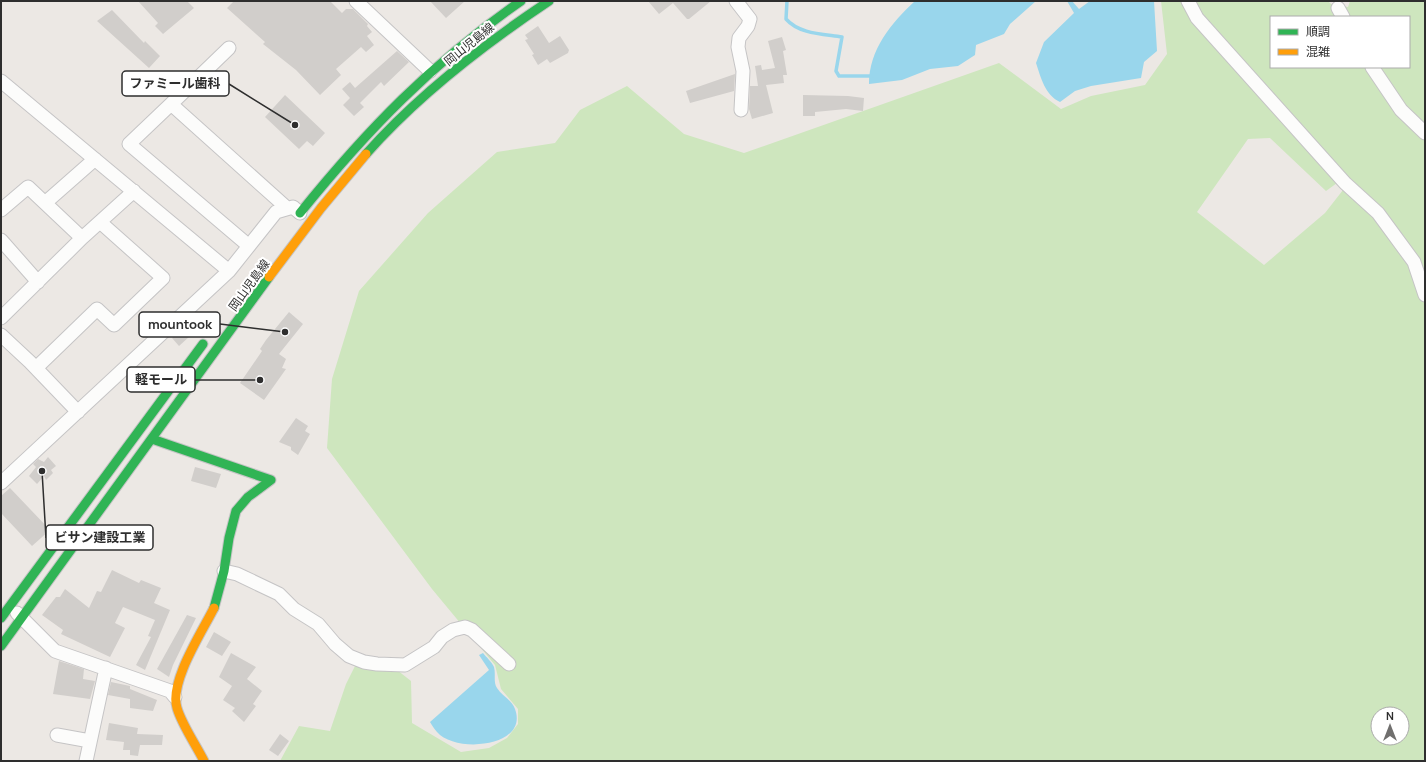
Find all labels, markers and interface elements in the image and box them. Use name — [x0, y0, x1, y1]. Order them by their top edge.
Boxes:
legend — [1270, 16, 1410, 68]
street label: 岡山児島線 — [440, 19, 498, 69]
text: 順調 — [1306, 23, 1330, 40]
text: 混雑 — [1306, 43, 1330, 60]
callout: ファミール歯科 — [122, 71, 229, 96]
text: ファミール歯科 — [129, 74, 221, 92]
street label: 岡山児島線 — [224, 256, 274, 314]
callout: mountook — [139, 312, 220, 337]
text: mountook — [148, 315, 213, 333]
callout: 軽モール — [127, 367, 195, 392]
text: 軽モール — [135, 370, 187, 388]
callout: ビサン建設工業 — [46, 525, 153, 550]
text: ビサン建設工業 — [54, 528, 146, 546]
north arrow — [1370, 706, 1410, 746]
text: N — [1386, 708, 1394, 723]

